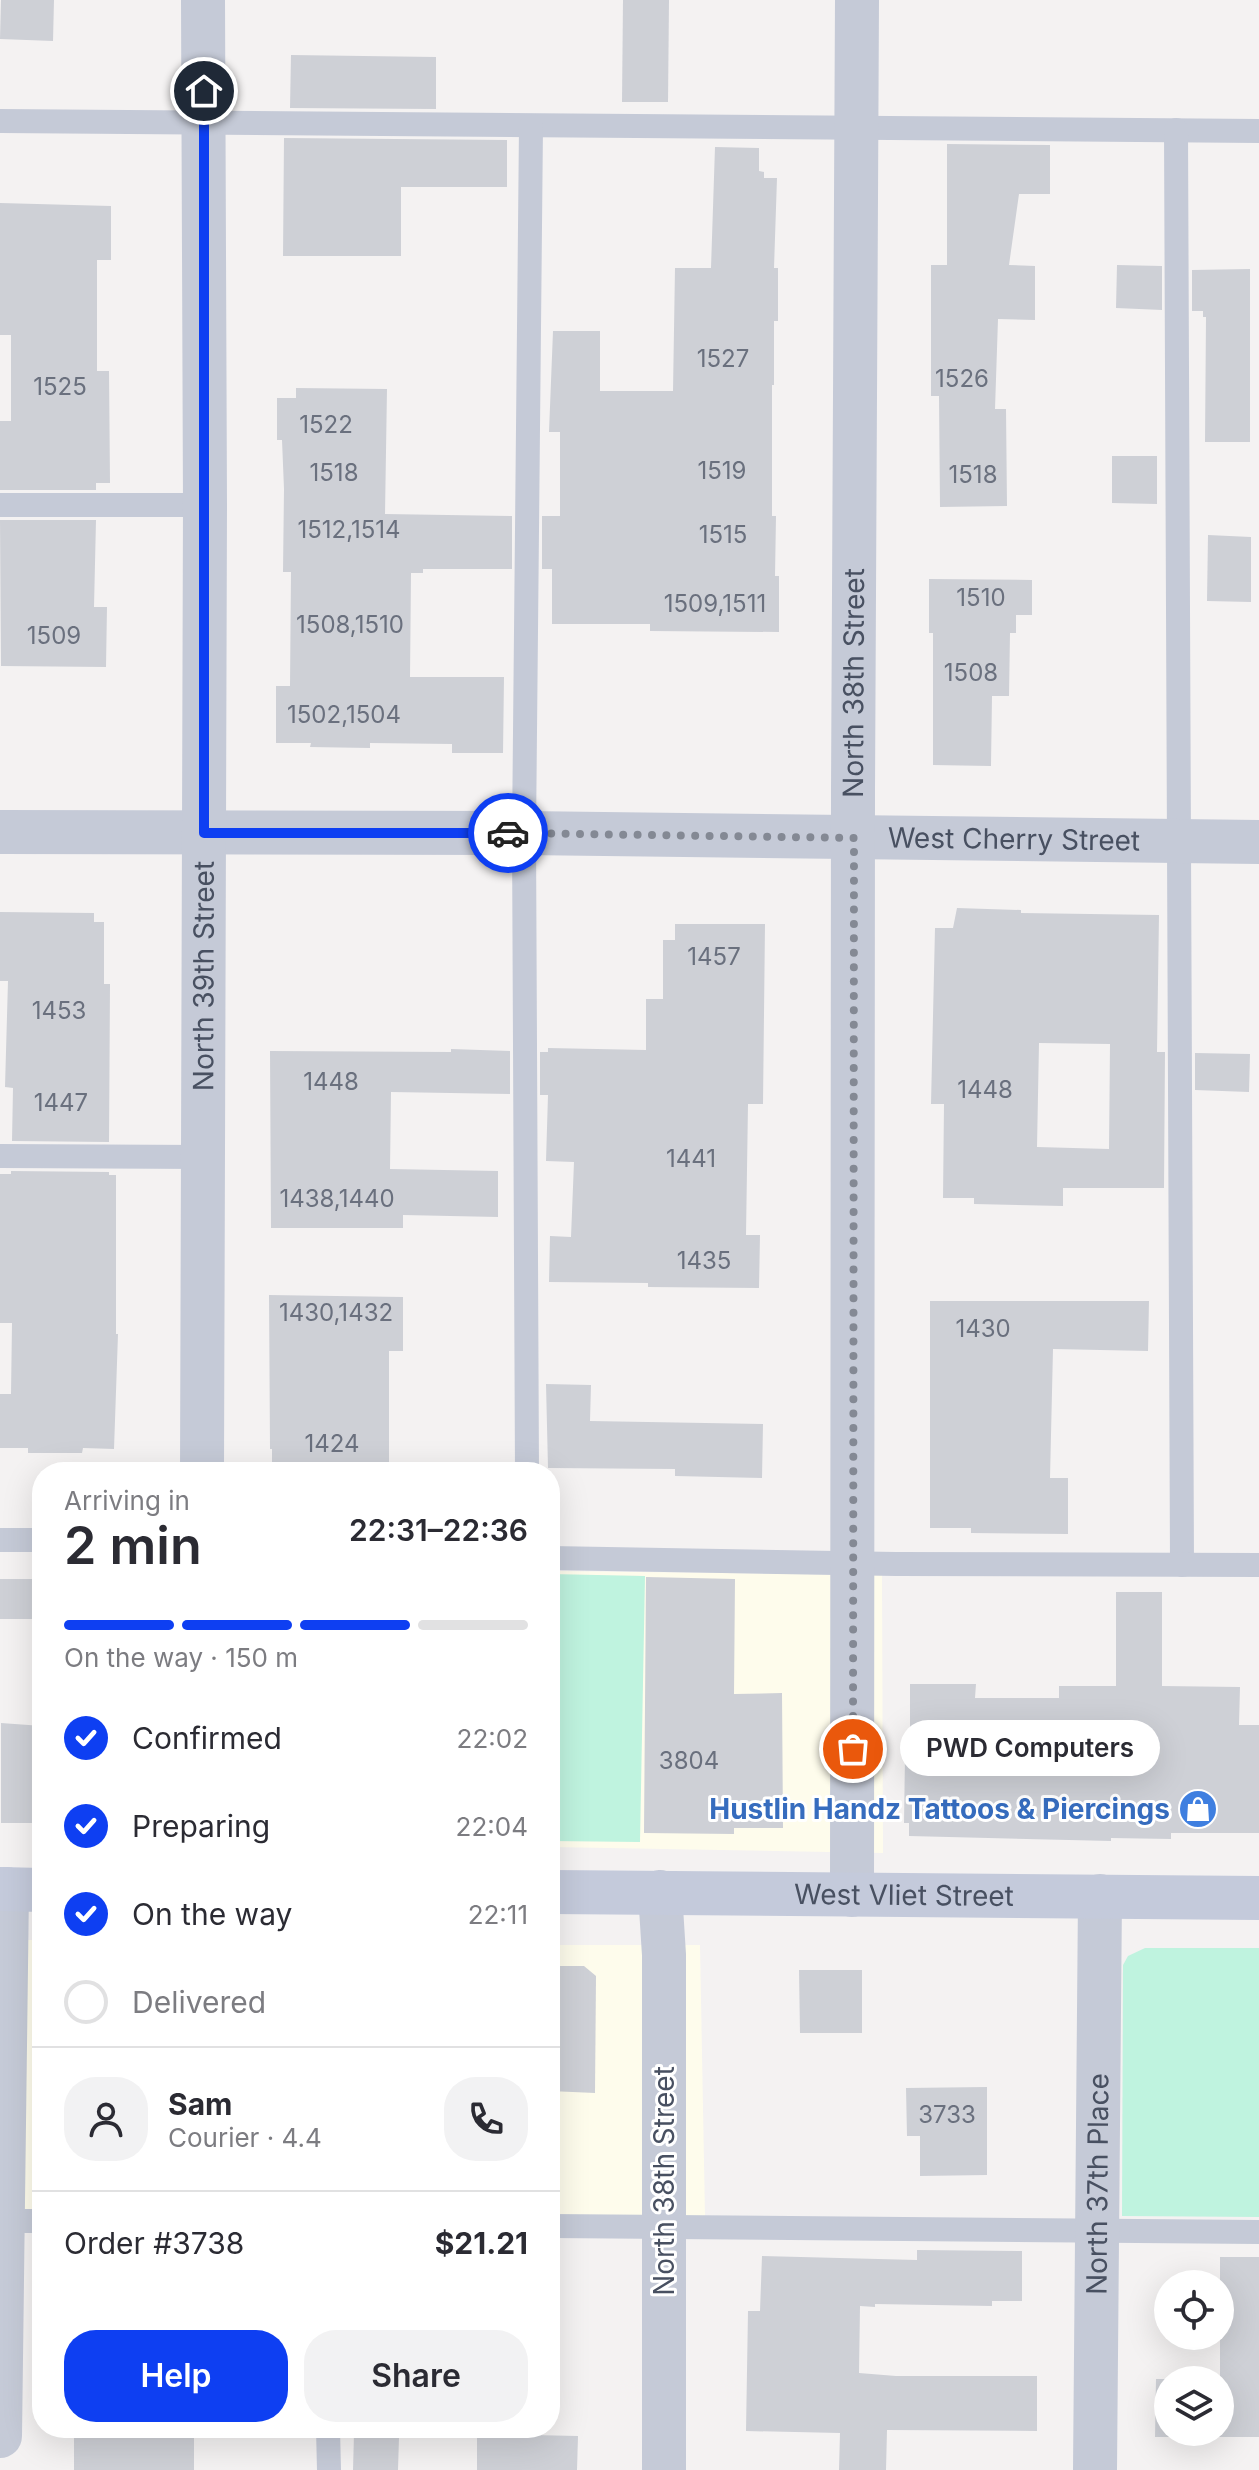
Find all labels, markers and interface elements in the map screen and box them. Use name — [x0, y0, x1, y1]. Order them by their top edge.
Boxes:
pin — [170, 57, 238, 125]
icon: home — [182, 69, 226, 113]
house number: 1527 — [697, 344, 749, 373]
house number: 1526 — [935, 364, 989, 393]
house number: 1525 — [33, 372, 87, 401]
house number: 1522 — [299, 410, 353, 439]
house number: 1519 — [698, 456, 747, 485]
house number: 1518 — [310, 458, 358, 487]
house number: 1518 — [949, 460, 997, 489]
house number: 1512,1514 — [297, 515, 401, 544]
house number: 1515 — [699, 520, 747, 549]
street label: North 38th Street — [836, 568, 871, 798]
house number: 1510 — [956, 583, 1006, 612]
house number: 1509,1511 — [664, 589, 766, 618]
house number: 1508,1510 — [296, 610, 404, 639]
house number: 1509 — [27, 621, 81, 650]
house number: 1508 — [944, 658, 998, 687]
house number: 1502,1504 — [287, 700, 401, 729]
courier — [468, 793, 548, 873]
icon: car — [486, 811, 530, 855]
street label: West Cherry Street — [888, 820, 1140, 858]
street label: North 39th Street — [186, 861, 221, 1091]
house number: 1457 — [687, 942, 741, 971]
house number: 1453 — [32, 996, 86, 1025]
house number: 1448 — [303, 1067, 359, 1096]
house number: 1448 — [957, 1075, 1013, 1104]
house number: 1447 — [34, 1088, 88, 1117]
house number: 1441 — [666, 1144, 716, 1173]
house number: 1438,1440 — [279, 1184, 395, 1213]
house number: 1435 — [677, 1246, 731, 1275]
house number: 1430,1432 — [279, 1298, 393, 1327]
house number: 1430 — [955, 1314, 1011, 1343]
house number: 1424 — [304, 1429, 360, 1458]
text: Arriving in — [64, 1485, 190, 1516]
text: 22:31–22:36 — [349, 1512, 528, 1548]
text: 2 min — [64, 1514, 202, 1577]
text: On the way · 150 m — [64, 1642, 298, 1673]
pin — [819, 1715, 887, 1783]
icon: check — [64, 1716, 108, 1760]
text: Confirmed — [132, 1720, 282, 1756]
callout: PWD Computers — [901, 1721, 1161, 1777]
text: 22:02 — [457, 1723, 528, 1754]
icon: bag — [831, 1727, 875, 1771]
text: PWD Computers — [926, 1732, 1134, 1763]
house number: 3804 — [659, 1746, 719, 1775]
shop icon: Hustlin Handz Tattoos & Piercings — [1177, 1788, 1219, 1830]
place label: Hustlin Handz Tattoos & Piercings — [709, 1792, 1170, 1826]
icon: check — [64, 1804, 108, 1848]
text: Preparing — [132, 1808, 270, 1844]
text: 22:04 — [456, 1811, 528, 1842]
street label: West Vliet Street — [794, 1877, 1014, 1913]
icon: check — [64, 1892, 108, 1936]
text: On the way — [132, 1896, 292, 1932]
text: 22:11 — [468, 1899, 528, 1930]
text: Delivered — [132, 1984, 266, 2020]
street label: North 38th Street — [647, 2066, 681, 2296]
street label: North 37th Place — [1080, 2073, 1115, 2295]
button: person — [64, 2077, 148, 2161]
button: phone — [444, 2077, 528, 2161]
text: Sam — [168, 2086, 232, 2122]
house number: 3733 — [918, 2100, 976, 2129]
text: Courier · 4.4 — [168, 2122, 322, 2153]
text: Order #3738 — [64, 2225, 244, 2261]
text: $21.21 — [435, 2225, 528, 2261]
map controls — [1154, 2270, 1234, 2446]
button: locate — [1154, 2270, 1234, 2350]
button: Help — [64, 2330, 288, 2422]
button: Share — [304, 2330, 528, 2422]
button: layers — [1154, 2366, 1234, 2446]

